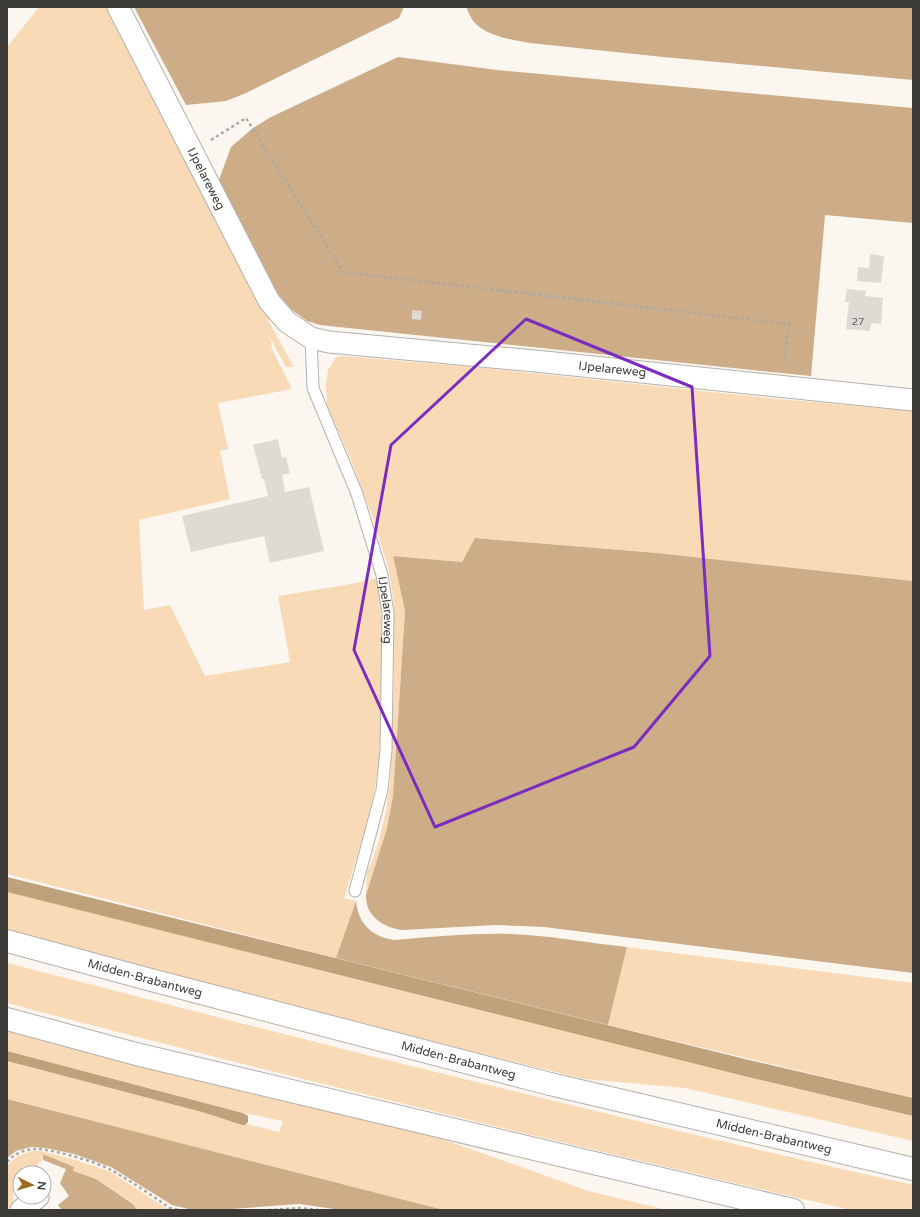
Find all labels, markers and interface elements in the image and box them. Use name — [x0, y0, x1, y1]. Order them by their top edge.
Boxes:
street label: IJpelareweg — [184, 145, 228, 212]
house number: 27 — [852, 316, 864, 328]
street label: IJpelareweg — [578, 359, 647, 379]
street label: IJpelareweg — [375, 575, 395, 644]
street label: Midden-Brabantweg — [86, 956, 204, 1000]
street label: Midden-Brabantweg — [400, 1038, 517, 1082]
street label: Midden-Brabantweg — [715, 1116, 833, 1157]
north arrow — [12, 1165, 52, 1205]
text: N — [35, 1181, 48, 1191]

